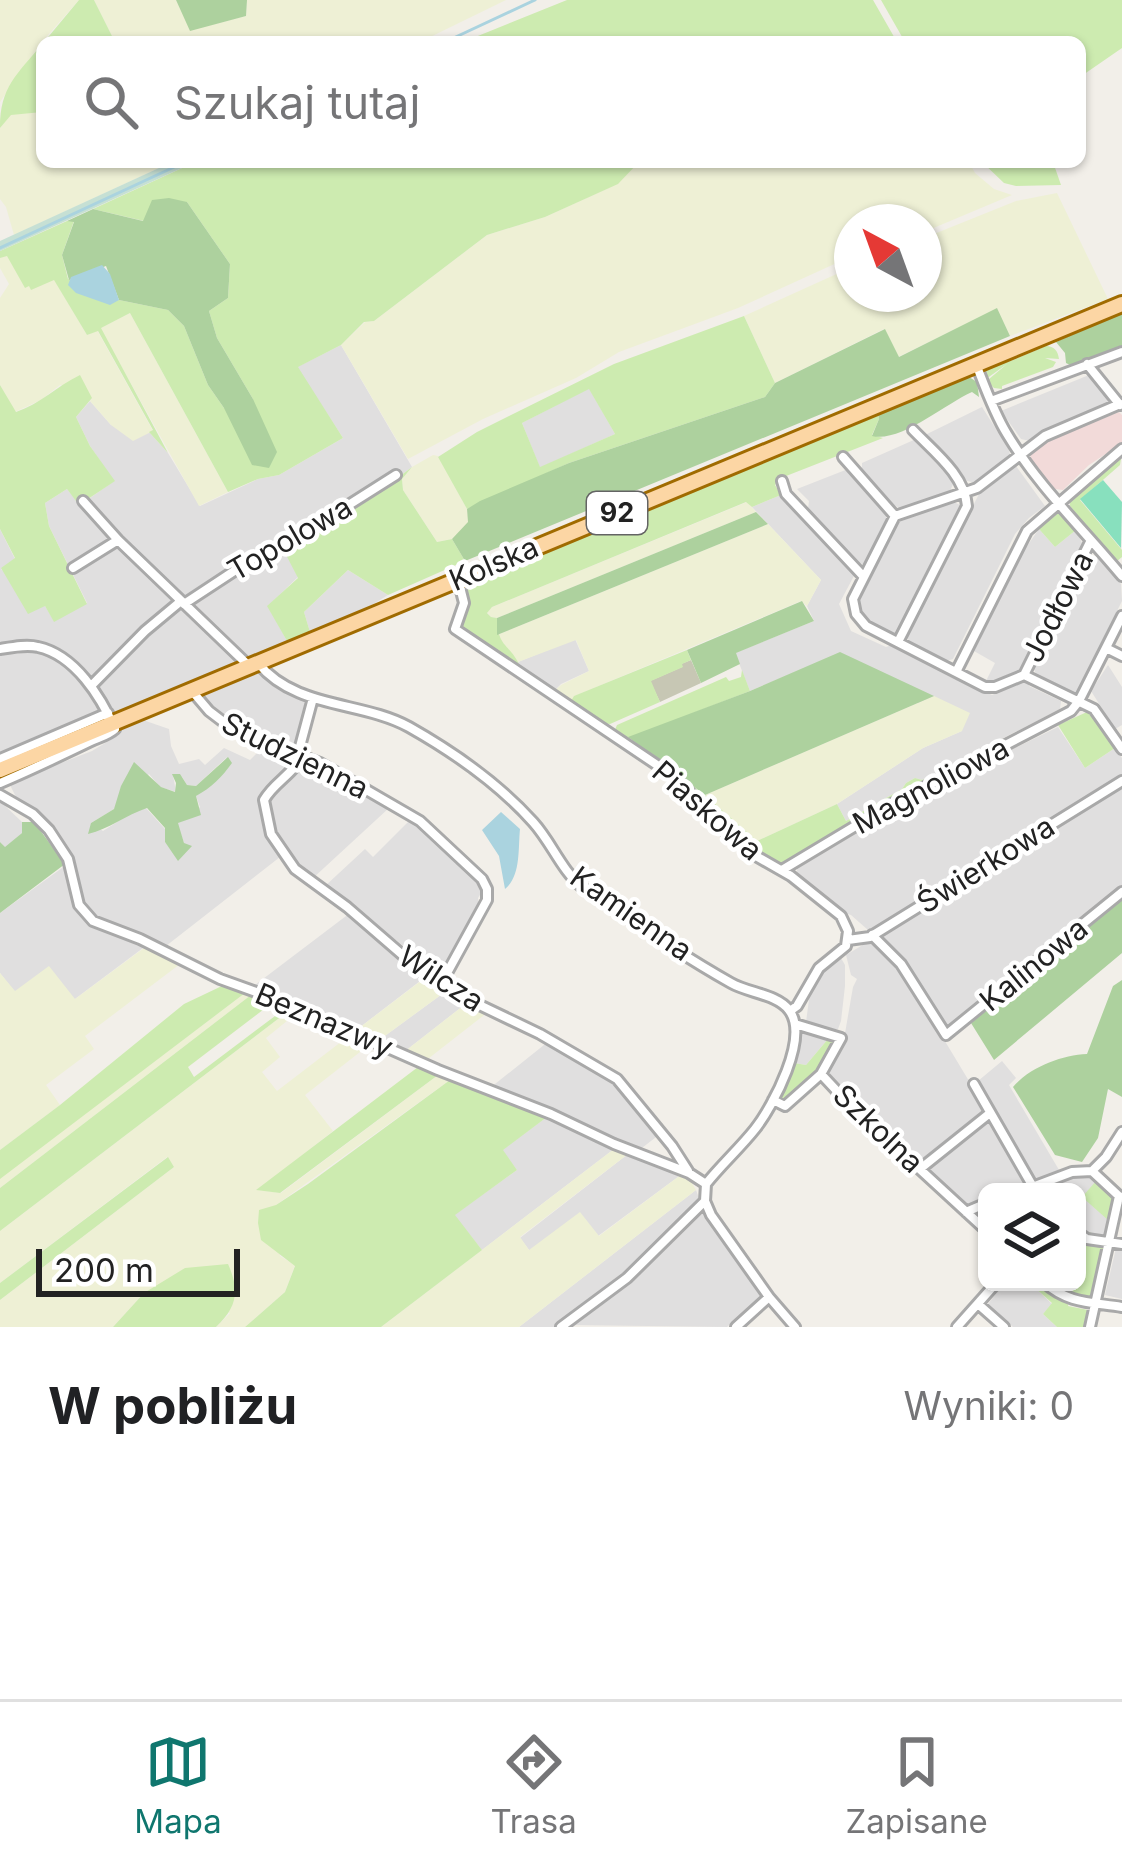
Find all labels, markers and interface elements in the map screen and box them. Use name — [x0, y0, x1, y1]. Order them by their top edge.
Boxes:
search box — [36, 36, 1086, 168]
icon: search — [78, 69, 144, 135]
text: Szukaj tutaj — [174, 75, 420, 130]
north arrow — [834, 204, 942, 312]
street label: Topolowa — [221, 488, 358, 588]
road number: 92 — [587, 492, 647, 534]
street label: Kolska — [444, 528, 544, 598]
street label: Jodłowa — [1014, 545, 1100, 668]
street label: Studzienna — [216, 704, 375, 806]
street label: Magnoliowa — [846, 729, 1015, 841]
street label: Piaskowa — [645, 753, 770, 868]
street label: Świerkowa — [910, 808, 1061, 920]
street label: Kamienna — [564, 858, 699, 968]
street label: Kalinowa — [972, 910, 1094, 1019]
street label: Wilcza — [392, 937, 491, 1019]
street label: Beznazwy — [250, 975, 399, 1065]
street label: Szkolna — [826, 1077, 931, 1180]
map controls — [978, 1183, 1086, 1291]
button: layers — [978, 1183, 1086, 1291]
scale bar — [36, 1243, 240, 1296]
text: 200 m — [54, 1250, 154, 1290]
text: W pobliżu — [48, 1375, 297, 1436]
text: Wyniki: 0 — [904, 1382, 1074, 1429]
tab: Mapa — [134, 1729, 222, 1841]
tab: Trasa — [490, 1729, 577, 1841]
tab: Zapisane — [845, 1729, 988, 1841]

